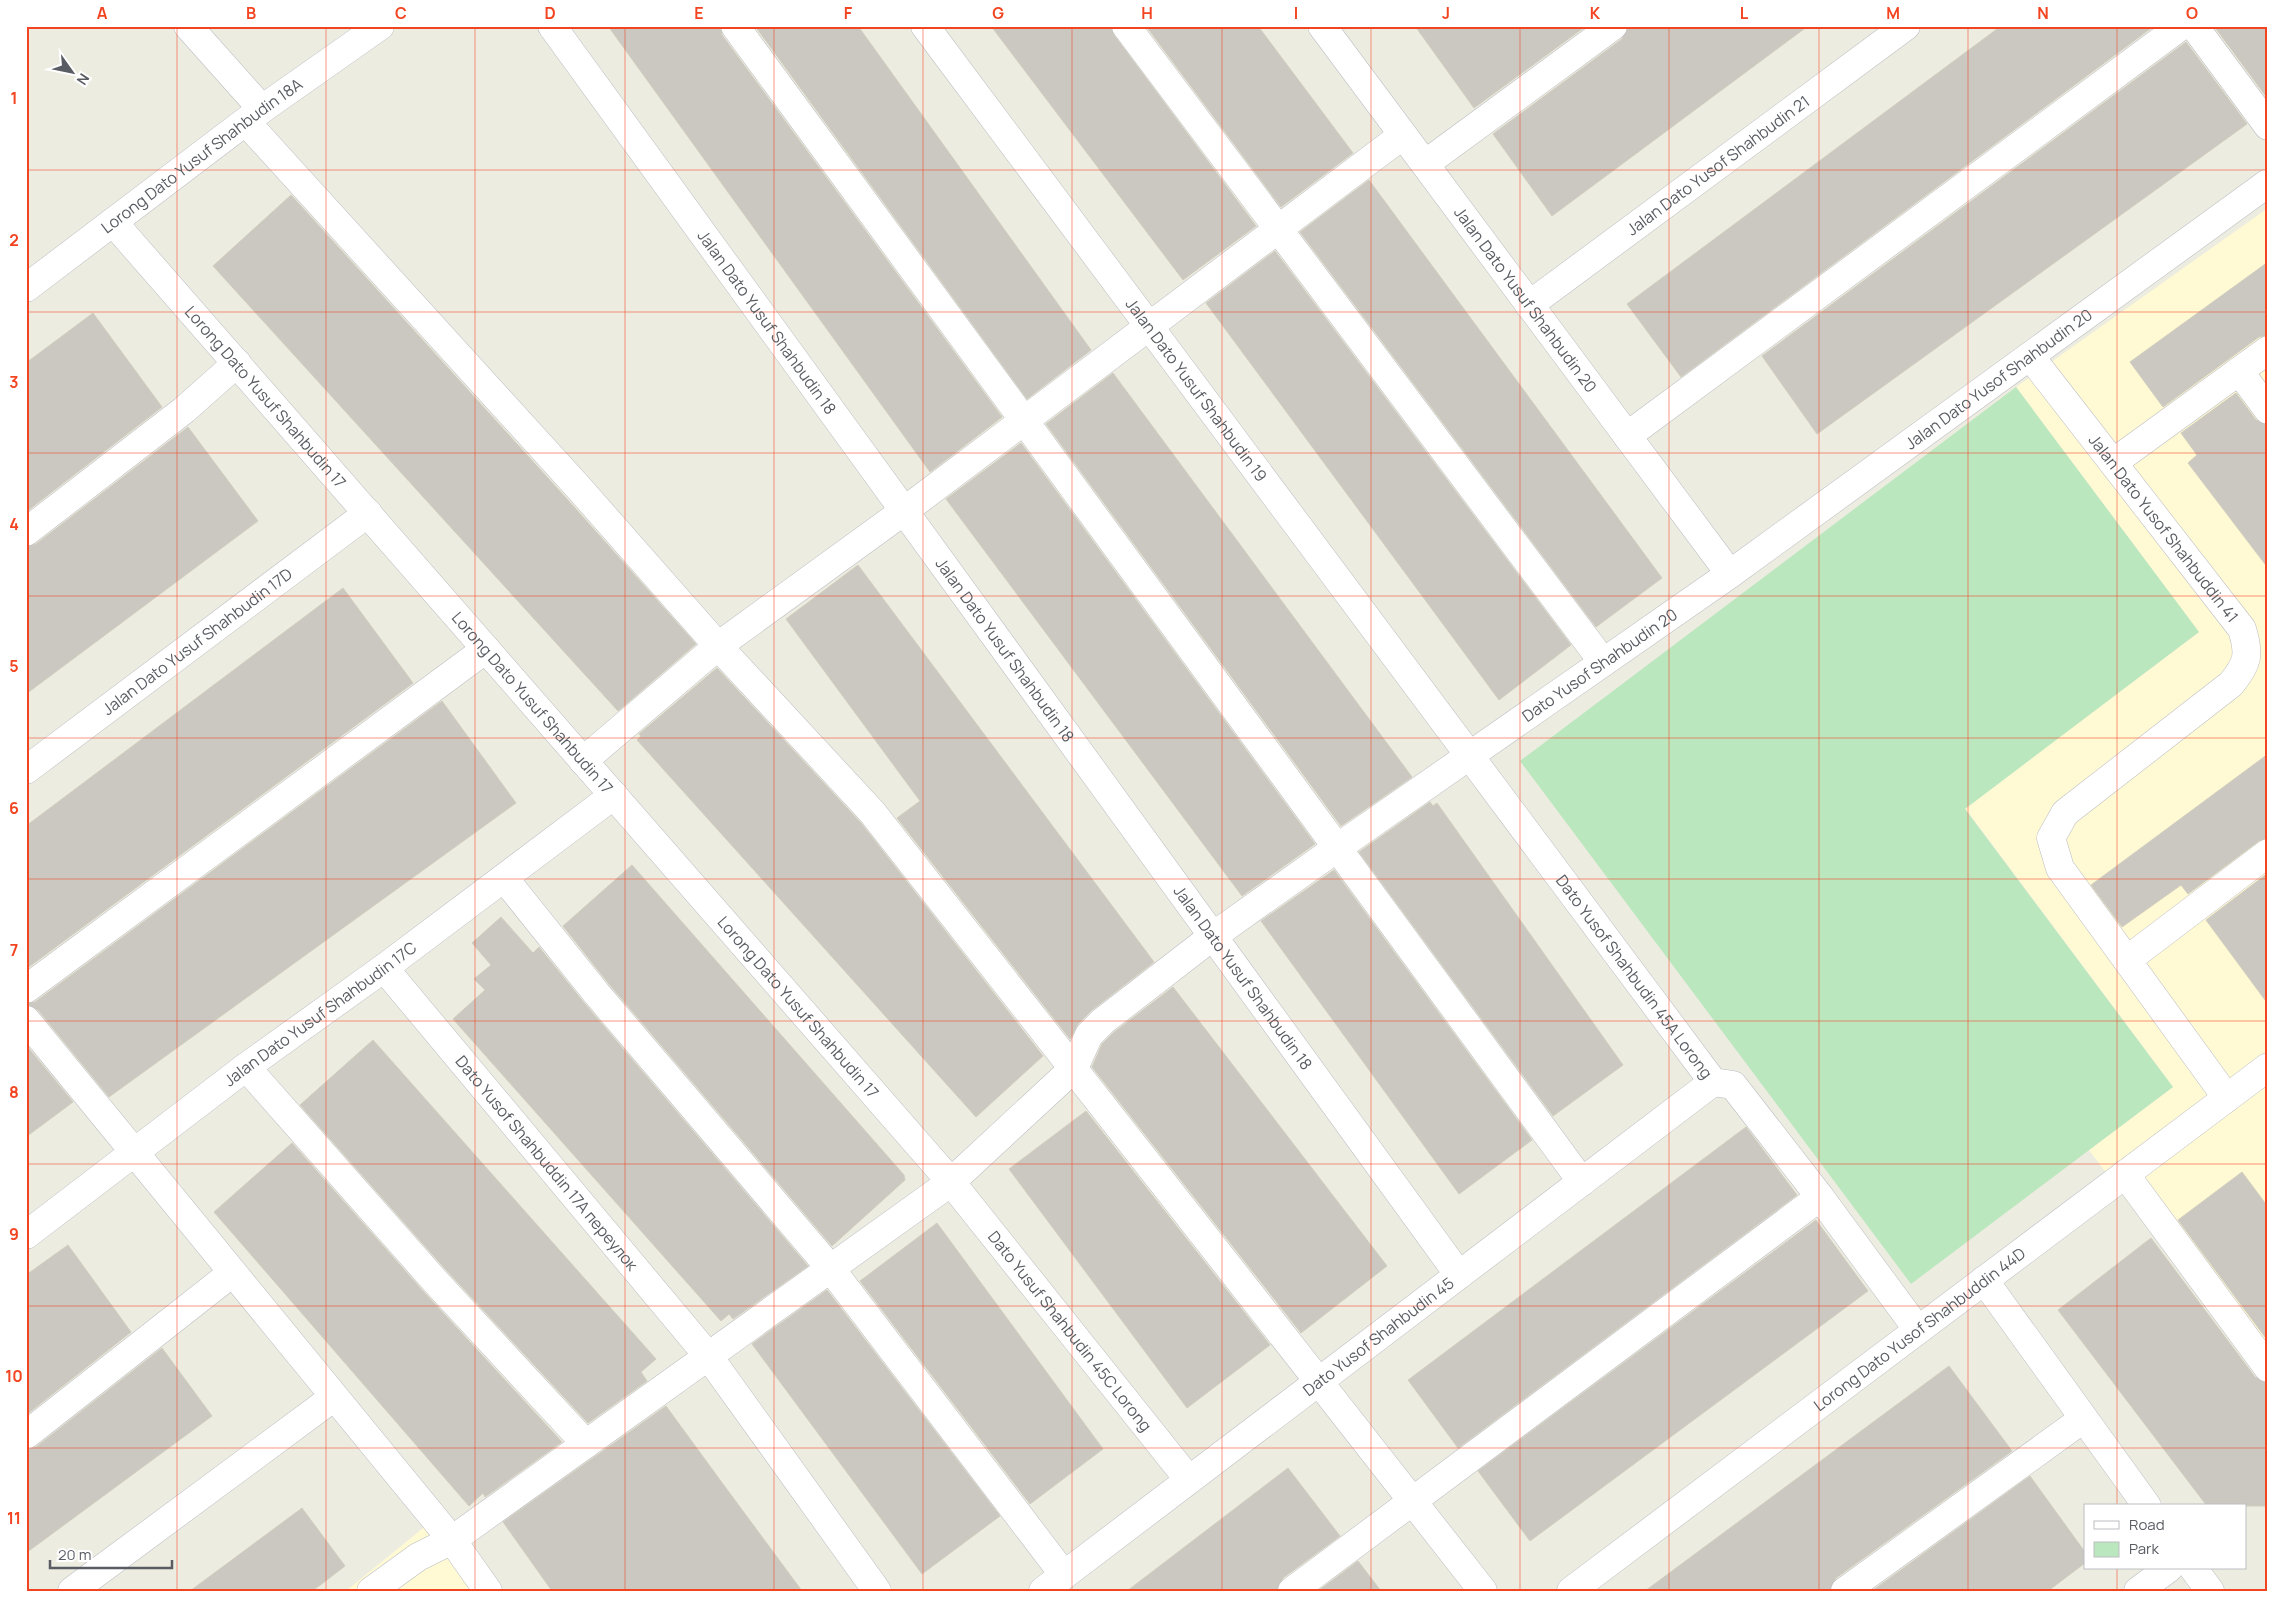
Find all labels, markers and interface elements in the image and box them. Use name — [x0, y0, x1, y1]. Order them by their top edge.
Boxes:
text: A — [97, 2, 108, 24]
text: B — [246, 2, 256, 24]
text: C — [395, 2, 407, 24]
text: D — [544, 2, 556, 24]
text: E — [694, 2, 704, 24]
text: F — [844, 2, 853, 24]
text: G — [992, 2, 1004, 24]
text: H — [1141, 2, 1153, 24]
text: I — [1294, 2, 1298, 24]
text: J — [1442, 2, 1450, 24]
text: K — [1590, 2, 1601, 24]
text: L — [1740, 2, 1749, 24]
text: M — [1886, 2, 1900, 24]
text: N — [2037, 2, 2049, 24]
text: O — [2186, 2, 2198, 24]
north arrow — [48, 48, 98, 98]
text: N — [73, 70, 94, 89]
street label: Lorong Dato Yusuf Shahbudin 18A — [96, 73, 307, 238]
text: 1 — [10, 87, 18, 109]
street label: Jalan Dato Yusof Shahbudin 21 — [1622, 90, 1814, 240]
street label: Jalan Dato Yusuf Shahbudin 20 — [1449, 202, 1602, 397]
street label: Jalan Dato Yusuf Shahbudin 18 — [693, 225, 841, 419]
text: 2 — [9, 229, 19, 251]
street label: Jalan Dato Yusuf Shahbudin 19 — [1121, 294, 1272, 486]
street label: Lorong Dato Yusuf Shahbudin 17 — [180, 301, 351, 493]
street label: Jalan Dato Yusof Shahbudin 20 — [1901, 303, 2096, 454]
text: 3 — [9, 371, 19, 393]
street label: Jalan Dato Yusof Shahbuddin 41 — [2084, 430, 2244, 627]
text: 4 — [9, 513, 19, 535]
street label: Jalan Dato Yusuf Shahbudin 18 — [931, 553, 1079, 747]
street label: Jalan Dato Yusuf Shahbudin 17D — [98, 563, 297, 720]
street label: Dato Yusof Shahbudin 20 — [1518, 603, 1682, 727]
street label: Lorong Dato Yusuf Shahbudin 17 — [447, 607, 618, 798]
text: 5 — [9, 655, 19, 677]
text: 6 — [9, 797, 19, 819]
street label: Dato Yusof Shahbudin 45A Lorong — [1551, 870, 1718, 1083]
street label: Jalan Dato Yusuf Shahbudin 18 — [1169, 881, 1317, 1074]
street label: Lorong Dato Yusuf Shahbudin 17 — [713, 911, 884, 1103]
street label: Jalan Dato Yusuf Shahbudin 17C — [219, 936, 421, 1091]
text: 7 — [10, 939, 18, 961]
street label: Dato Yusof Shahbuddin 17A переулок — [451, 1051, 644, 1276]
text: 8 — [9, 1081, 19, 1103]
text: 9 — [9, 1223, 19, 1245]
street label: Dato Yusuf Shahbudin 45C Lorong — [983, 1226, 1157, 1436]
street label: Lorong Dato Yusof Shahbuddin 44D — [1809, 1242, 2030, 1416]
street label: Dato Yusof Shahbudin 45 — [1298, 1272, 1458, 1401]
text: 10 — [5, 1365, 23, 1387]
legend — [2084, 1504, 2246, 1570]
text: 11 — [7, 1507, 21, 1529]
text: Road — [2129, 1514, 2165, 1535]
scale bar — [50, 1537, 172, 1569]
text: Park — [2129, 1538, 2159, 1559]
text: 20 m — [58, 1544, 91, 1565]

